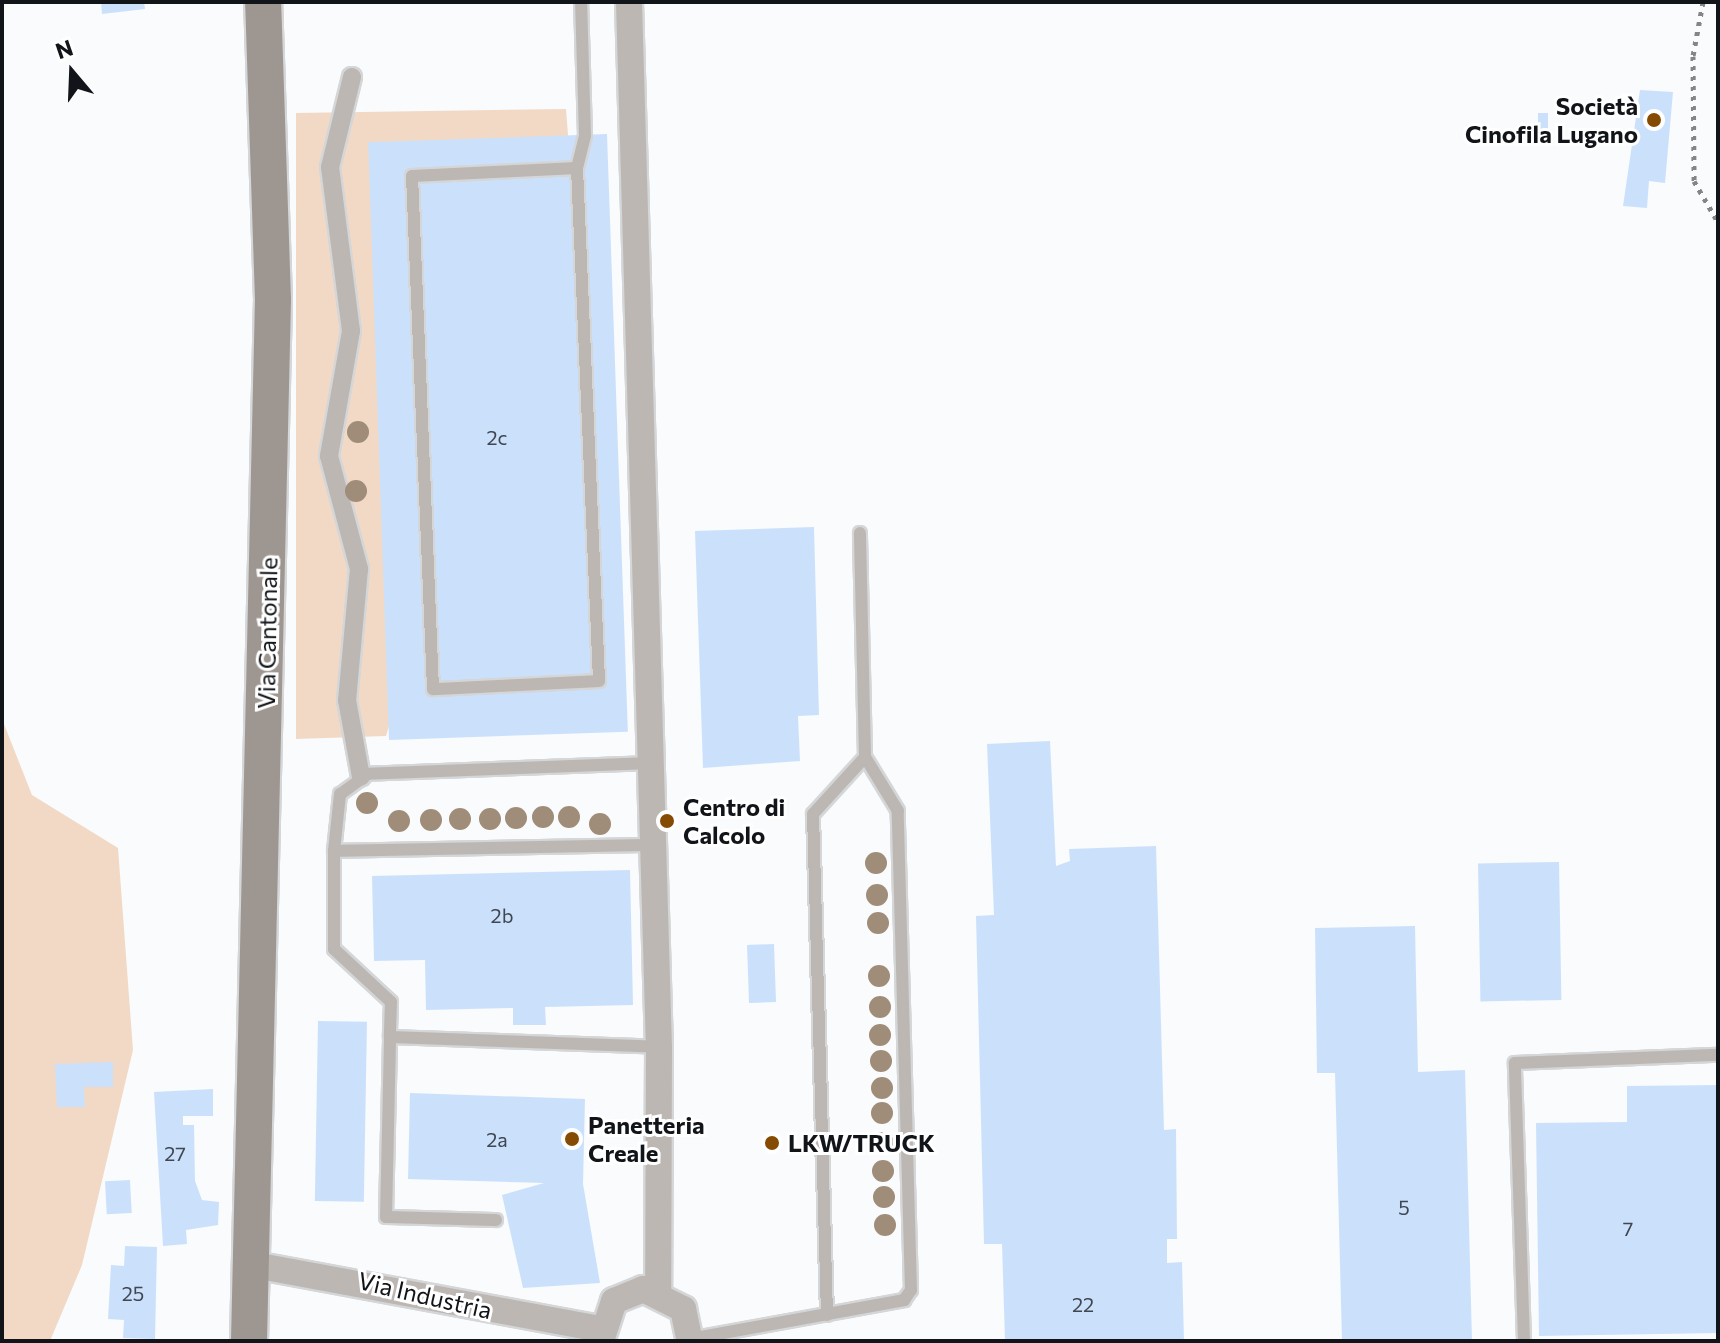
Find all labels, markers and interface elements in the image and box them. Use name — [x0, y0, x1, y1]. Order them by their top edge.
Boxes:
north arrow — [32, 32, 112, 112]
text: N — [52, 33, 76, 64]
place label: Società Cinofila Lugano — [1465, 92, 1638, 148]
marker: Società Cinofila Lugano — [1645, 111, 1663, 129]
house number: 2c — [487, 425, 507, 449]
street label: Via Cantonale — [251, 557, 283, 709]
place label: Centro di Calcolo — [683, 793, 785, 849]
marker: Centro di Calcolo — [658, 812, 676, 830]
house number: 2b — [491, 903, 513, 927]
place label: Panetteria Creale — [588, 1111, 705, 1167]
house number: 2a — [486, 1127, 508, 1151]
place label: LKW/TRUCK — [788, 1129, 935, 1157]
marker: Panetteria Creale — [563, 1130, 581, 1148]
marker: LKW/TRUCK — [763, 1134, 781, 1152]
house number: 27 — [164, 1141, 186, 1165]
house number: 5 — [1398, 1195, 1410, 1219]
house number: 7 — [1623, 1216, 1633, 1240]
street label: Via Industria — [355, 1266, 495, 1324]
house number: 25 — [122, 1281, 144, 1305]
house number: 22 — [1072, 1292, 1094, 1316]

